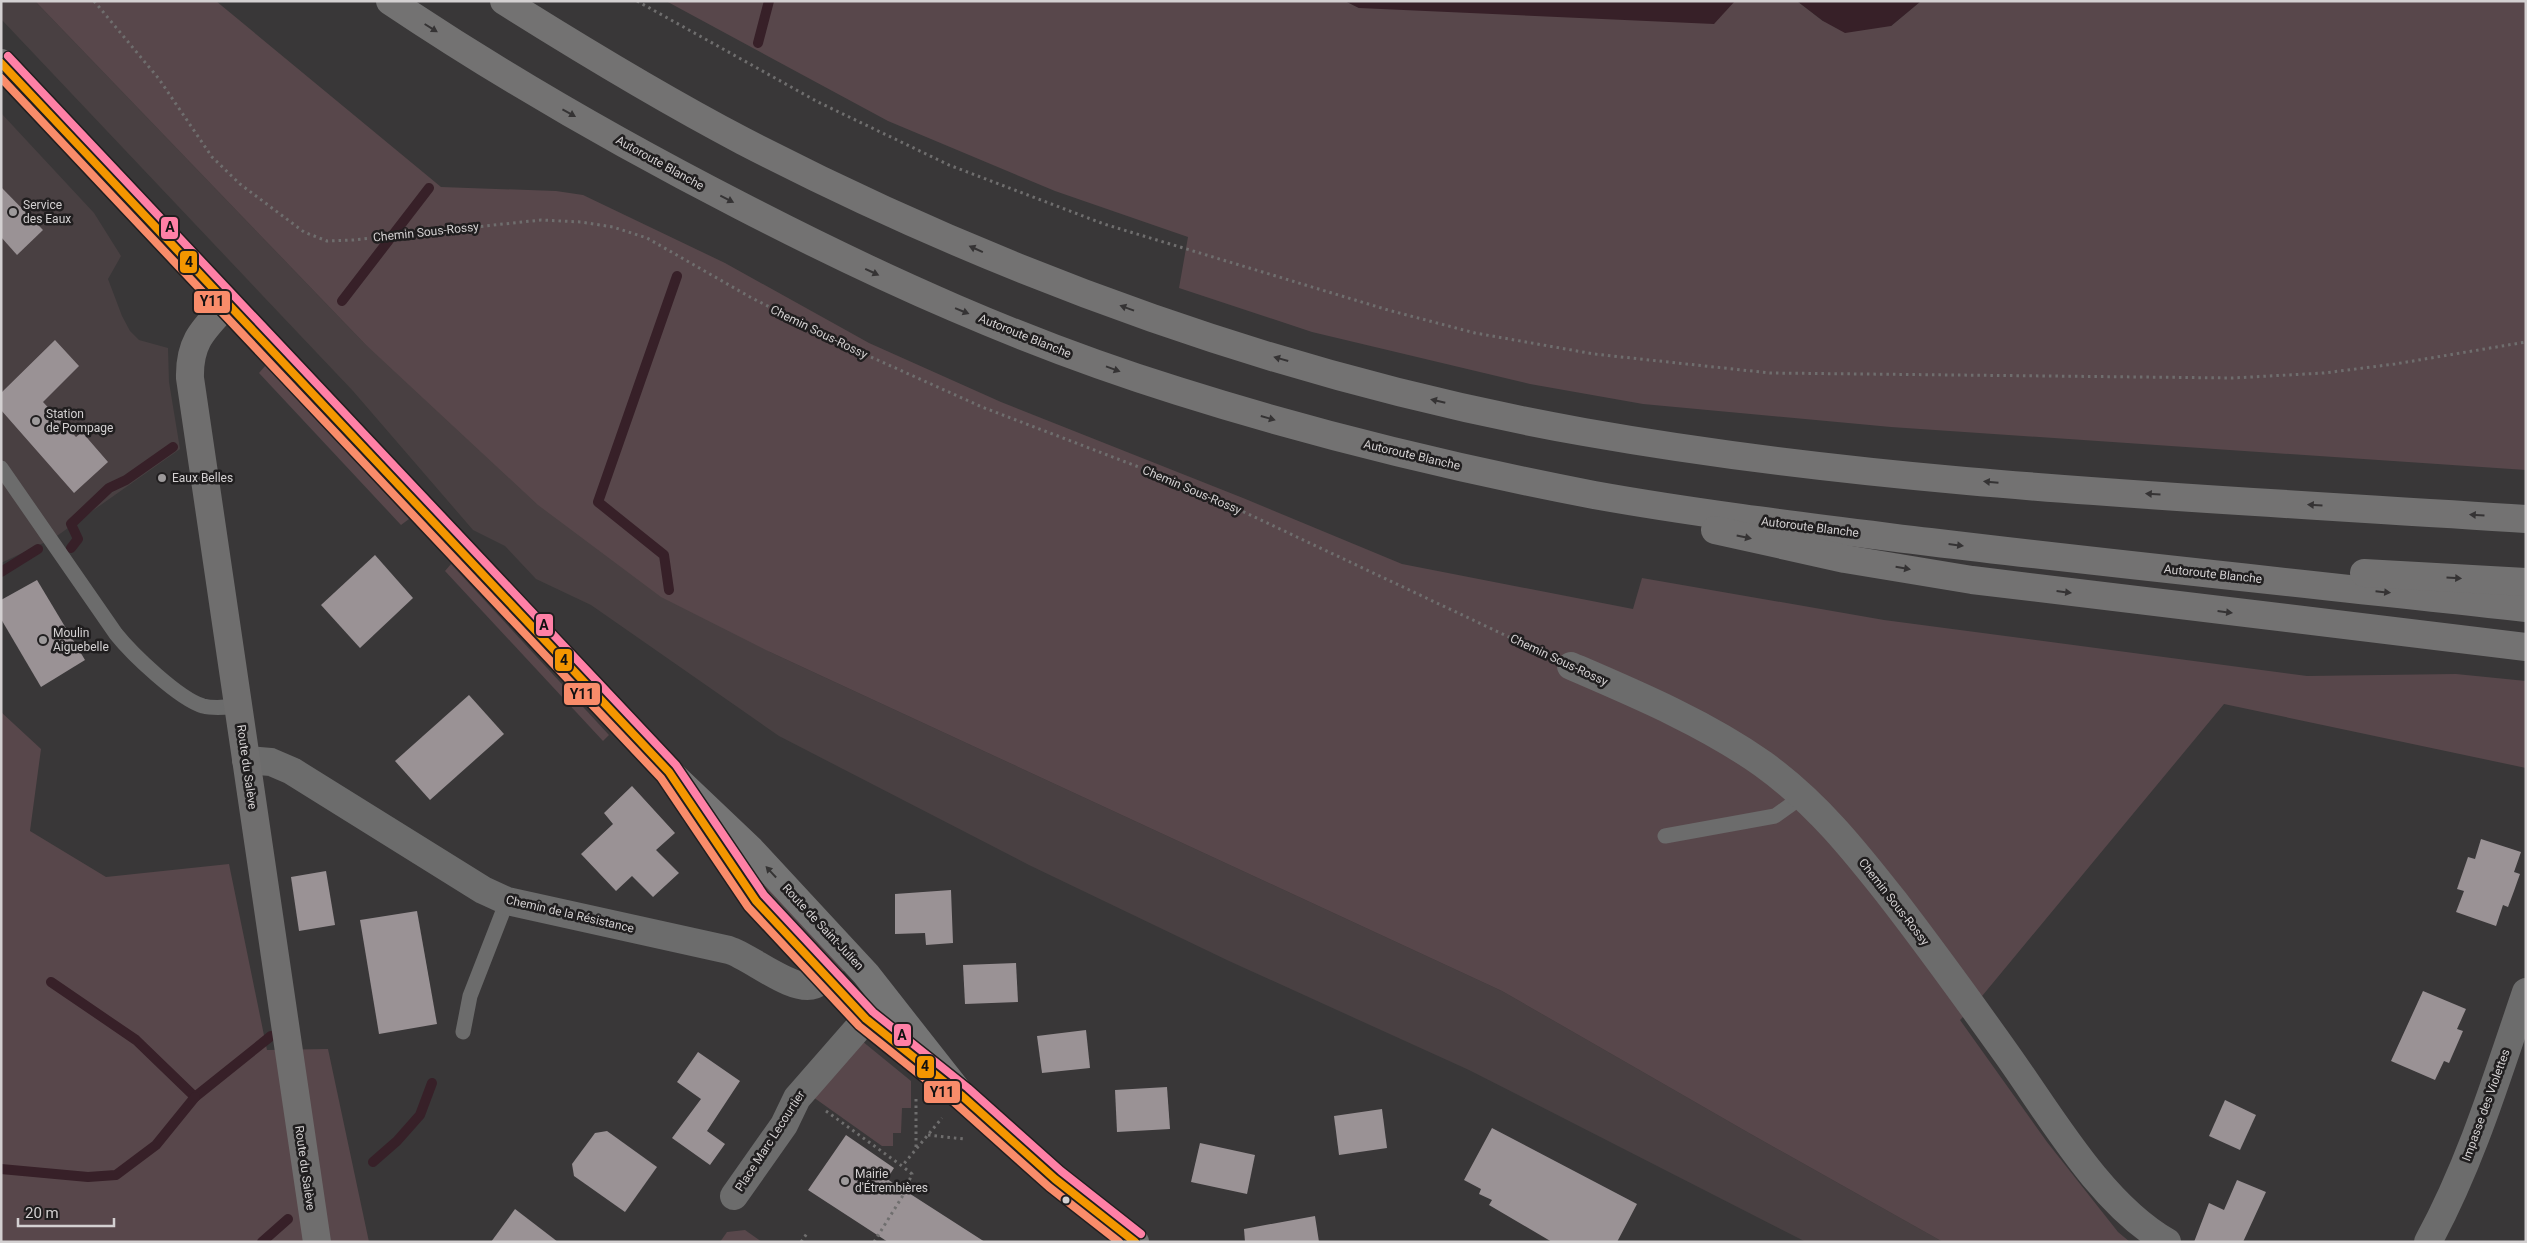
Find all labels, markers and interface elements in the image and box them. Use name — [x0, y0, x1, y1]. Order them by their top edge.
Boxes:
one-way arrow — [424, 23, 437, 32]
one-way arrow — [562, 108, 576, 117]
street label: Autoroute Blanche — [614, 133, 706, 193]
one-way arrow — [720, 195, 734, 203]
place label: Service des Eaux — [23, 198, 71, 226]
marker: Service des Eaux — [7, 206, 19, 218]
line badge: A — [160, 216, 179, 240]
text: A — [165, 219, 175, 235]
street label: Chemin Sous-Rossy — [372, 219, 480, 245]
one-way arrow — [969, 244, 983, 252]
line badge: 4 — [179, 250, 198, 274]
text: 4 — [185, 254, 193, 270]
one-way arrow — [865, 268, 879, 276]
line badge: Y11 — [193, 290, 231, 314]
text: Y11 — [200, 293, 224, 309]
street label: Chemin Sous-Rossy — [768, 302, 870, 362]
one-way arrow — [1119, 304, 1134, 311]
one-way arrow — [955, 307, 969, 315]
street label: Autoroute Blanche — [977, 311, 1073, 361]
one-way arrow — [1273, 355, 1288, 363]
one-way arrow — [1106, 366, 1121, 373]
one-way arrow — [1430, 397, 1445, 405]
place label: Station de Pompage — [46, 407, 113, 435]
one-way arrow — [1261, 414, 1276, 422]
marker: Station de Pompage — [30, 415, 42, 427]
street label: Autoroute Blanche — [1362, 437, 1462, 473]
street label: Chemin Sous-Rossy — [1140, 463, 1244, 517]
place label: Eaux Belles — [172, 471, 233, 485]
marker: Eaux Belles — [156, 472, 168, 484]
one-way arrow — [1982, 478, 1998, 486]
one-way arrow — [2145, 489, 2161, 497]
one-way arrow — [2307, 500, 2323, 508]
one-way arrow — [2469, 511, 2485, 519]
street label: Autoroute Blanche — [1760, 514, 1860, 540]
one-way arrow — [1736, 533, 1751, 541]
one-way arrow — [1948, 541, 1964, 549]
street label: Autoroute Blanche — [2163, 562, 2263, 586]
one-way arrow — [1895, 565, 1911, 573]
one-way arrow — [2446, 574, 2462, 582]
one-way arrow — [2056, 588, 2072, 596]
one-way arrow — [2375, 588, 2391, 596]
one-way arrow — [2217, 608, 2233, 616]
line badge: A — [535, 613, 554, 637]
text: A — [539, 617, 549, 633]
place label: Moulin Aiguebelle — [53, 626, 109, 654]
street label: Chemin Sous-Rossy — [1508, 631, 1610, 689]
marker: Moulin Aiguebelle — [37, 634, 49, 646]
line badge: 4 — [554, 648, 573, 672]
text: 4 — [560, 652, 568, 668]
line badge: Y11 — [563, 682, 601, 706]
text: Y11 — [570, 686, 594, 702]
street label: Route du Salève — [234, 724, 260, 810]
street label: Chemin Sous-Rossy — [1856, 856, 1932, 948]
one-way arrow — [765, 866, 777, 878]
street label: Route de Saint-Julien — [779, 881, 867, 973]
street label: Chemin de la Résistance — [505, 892, 635, 936]
line badge: A — [893, 1023, 912, 1047]
text: A — [897, 1027, 907, 1043]
street label: Impasse des Violettes — [2459, 1047, 2513, 1163]
line badge: 4 — [916, 1055, 935, 1079]
text: 4 — [921, 1058, 929, 1074]
line badge: Y11 — [923, 1080, 961, 1104]
text: Y11 — [930, 1084, 954, 1100]
street label: Place Marc Lecourtier — [732, 1088, 808, 1194]
street label: Route du Salève — [292, 1125, 318, 1211]
place label: Mairie d'Étrembières — [855, 1167, 928, 1195]
marker: Mairie d'Étrembières — [839, 1175, 851, 1187]
unlabelled marker — [1061, 1195, 1071, 1205]
scale bar — [18, 1196, 114, 1228]
text: 20 m — [25, 1204, 59, 1222]

